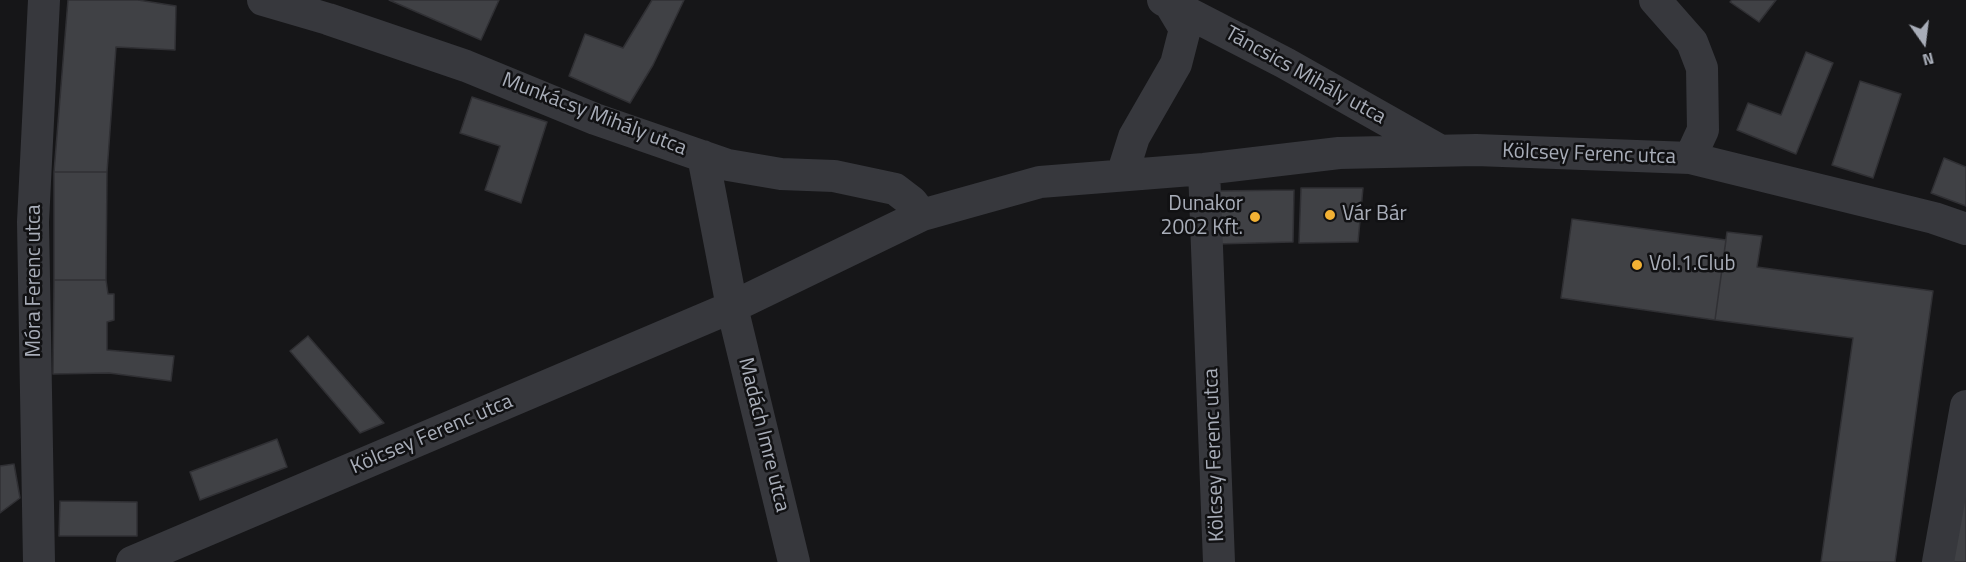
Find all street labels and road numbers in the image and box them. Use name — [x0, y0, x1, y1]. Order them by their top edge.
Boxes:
street label: Táncsics Mihály utca — [1220, 21, 1390, 131]
street label: Munkácsy Mihály utca — [498, 68, 690, 162]
street label: Kölcsey Ferenc utca — [1502, 139, 1676, 171]
street label: Móra Ferenc utca — [22, 204, 48, 358]
street label: Madách Imre utca — [732, 355, 794, 515]
street label: Kölcsey Ferenc utca — [1199, 368, 1231, 542]
street label: Kölcsey Ferenc utca — [347, 389, 517, 481]

